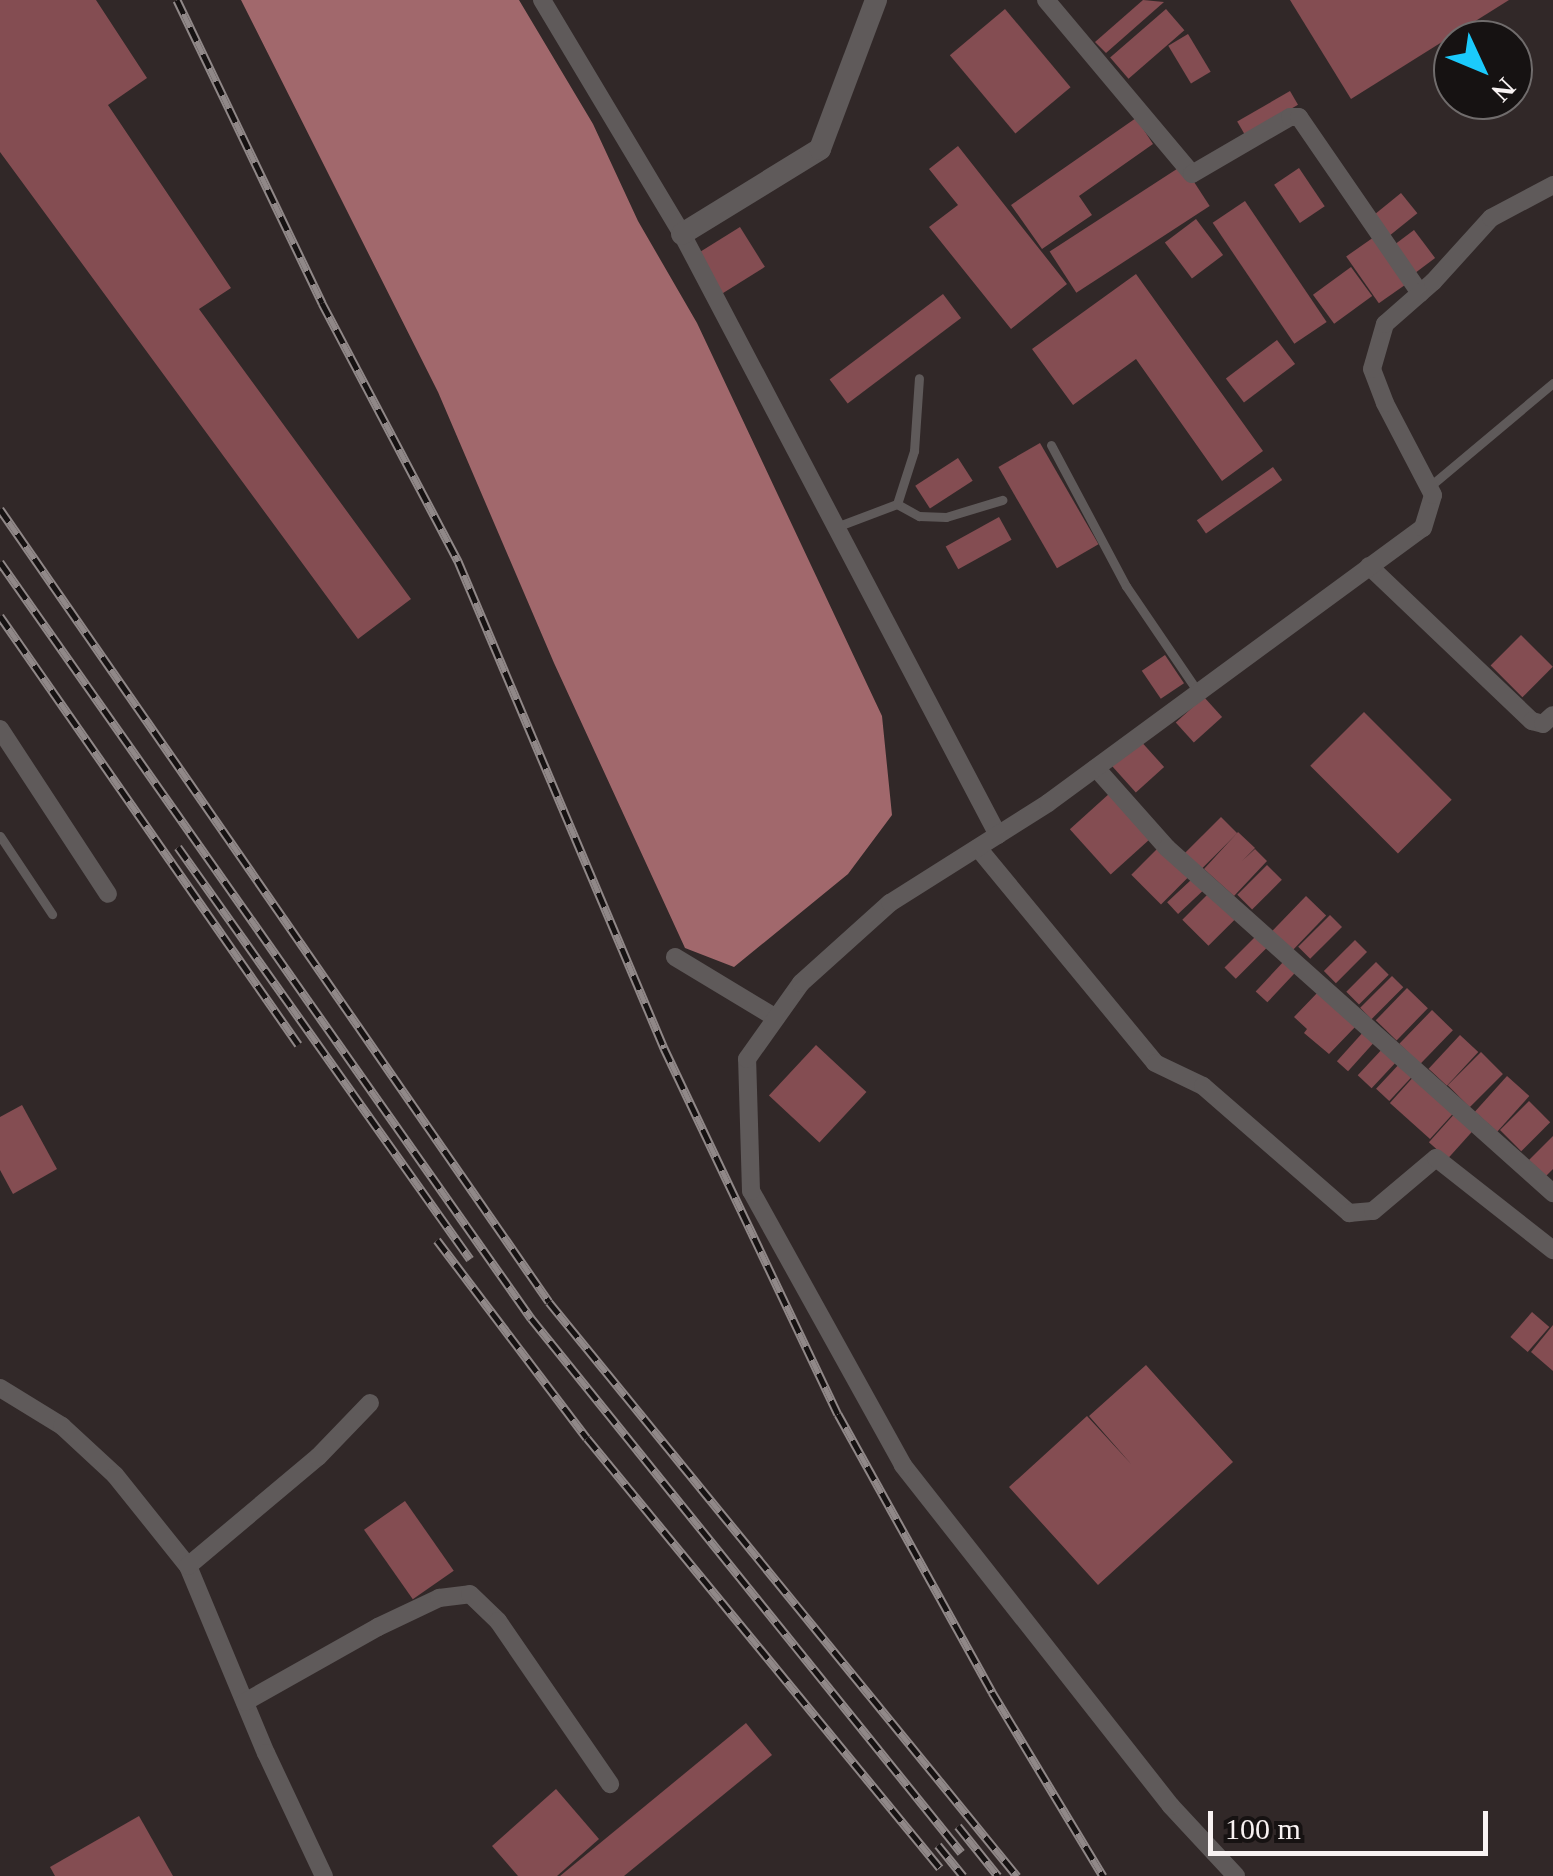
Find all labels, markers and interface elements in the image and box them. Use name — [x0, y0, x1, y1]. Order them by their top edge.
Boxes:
north arrow — [1433, 20, 1533, 120]
text: N — [1485, 72, 1522, 108]
scale bar — [1213, 1791, 1493, 1853]
text: 100 m — [1225, 1812, 1301, 1845]

